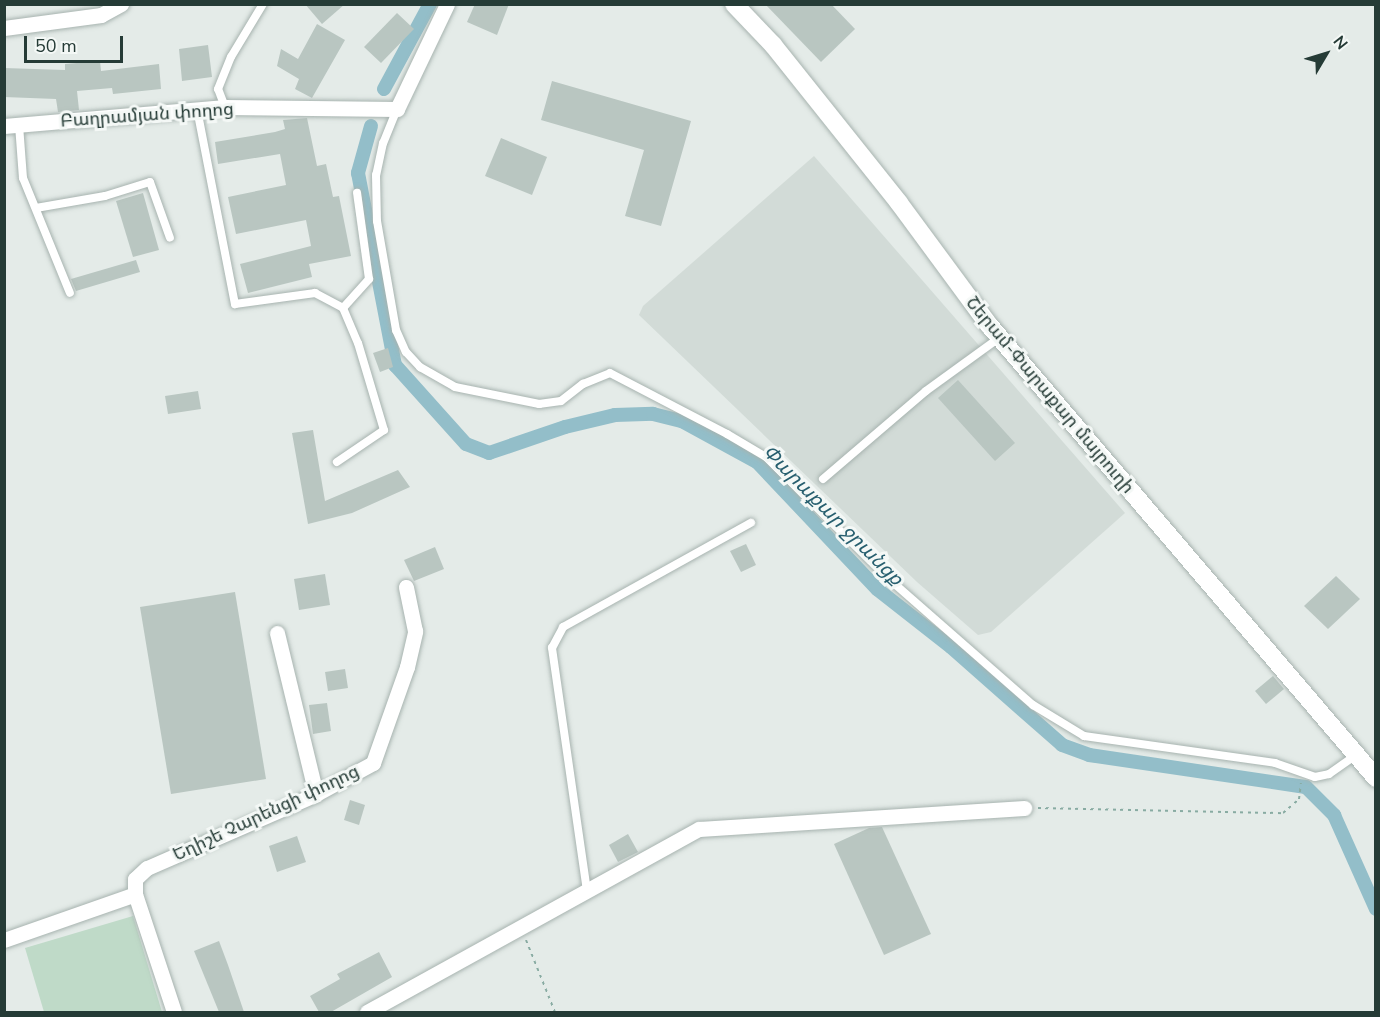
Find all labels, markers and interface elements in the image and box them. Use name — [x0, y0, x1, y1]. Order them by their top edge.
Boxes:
scale bar — [27, 24, 126, 62]
north arrow — [1296, 24, 1356, 84]
text: N — [1328, 31, 1353, 54]
text: 50 m — [35, 34, 77, 58]
street label: Բաղրամյան փողոց — [60, 98, 234, 132]
street label: Շերամ-Փարաքար մայրուղի — [961, 292, 1139, 498]
water label: Փարաքար ջրանցք — [758, 440, 908, 590]
street label: Եղիշե Չարենցի փողոց — [169, 760, 363, 866]

